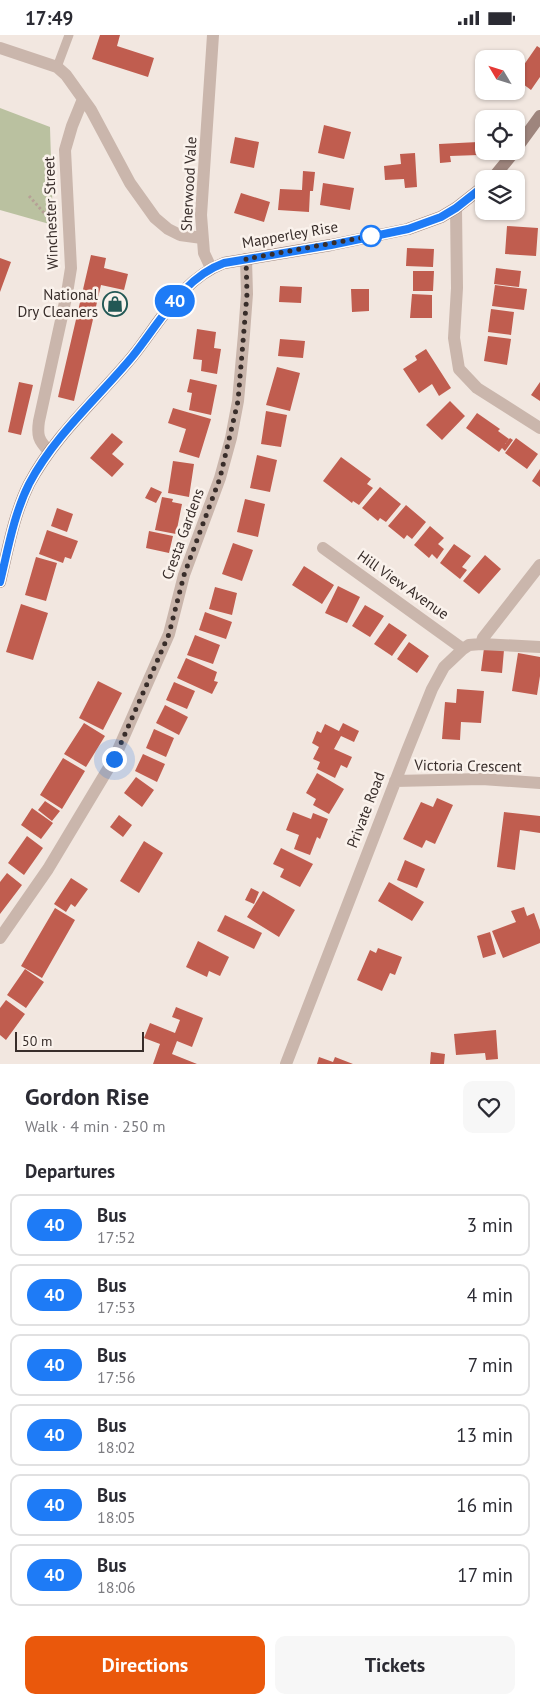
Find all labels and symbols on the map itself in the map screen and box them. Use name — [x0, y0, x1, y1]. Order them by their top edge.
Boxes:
north arrow — [475, 50, 525, 100]
street label: Sherwood Vale — [177, 136, 200, 232]
street label: Winchester Street — [39, 156, 62, 270]
street label: Mapperley Rise — [240, 217, 339, 252]
unlabelled marker — [360, 225, 382, 247]
place label: National Dry Cleaners — [17, 285, 99, 321]
line badge: 40 — [152, 285, 198, 317]
shop icon: National Dry Cleaners — [102, 291, 128, 317]
street label: Cresta Gardens — [157, 486, 208, 582]
street label: Hill View Avenue — [354, 546, 453, 623]
your location — [102, 747, 127, 772]
street label: Victoria Crescent — [413, 755, 522, 776]
street label: Private Road — [342, 769, 389, 851]
scale bar — [15, 1029, 144, 1052]

